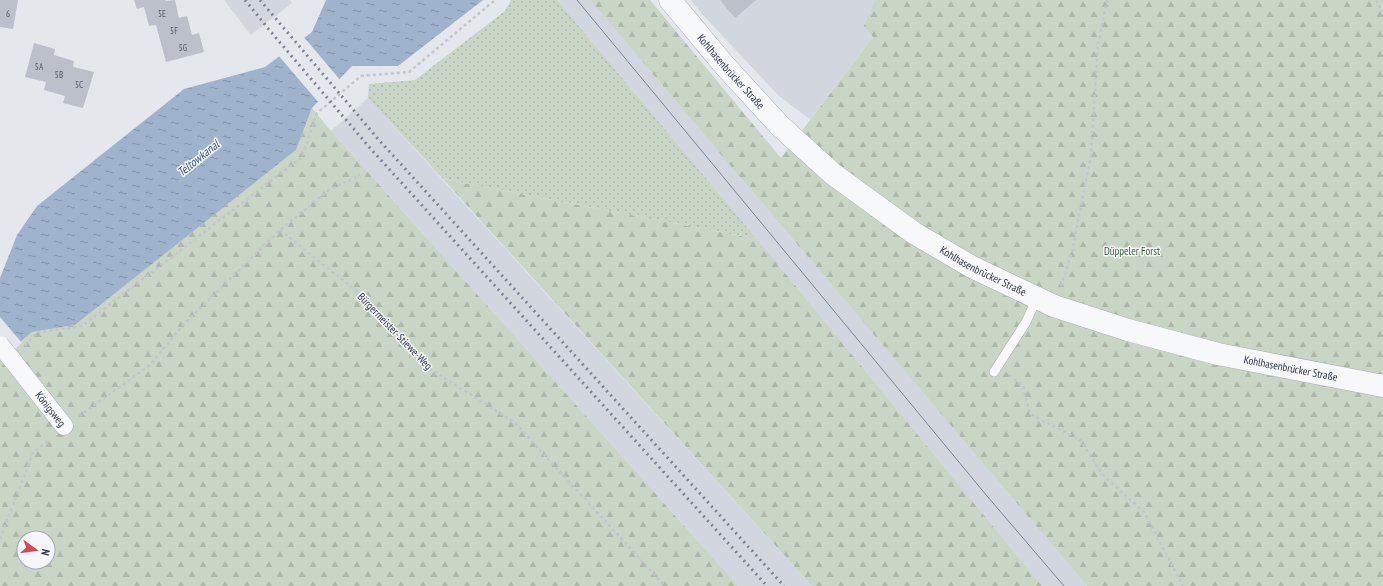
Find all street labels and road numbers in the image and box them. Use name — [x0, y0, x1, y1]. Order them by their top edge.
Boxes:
street label: Kohlhasenbrücker Straße — [694, 31, 768, 112]
street label: Kohlhasenbrücker Straße — [938, 243, 1029, 299]
street label: Bürgermeister-Stiewe-Weg — [355, 290, 436, 373]
street label: Kohlhasenbrücker Straße — [1243, 352, 1339, 384]
street label: Königsweg — [32, 388, 69, 430]

